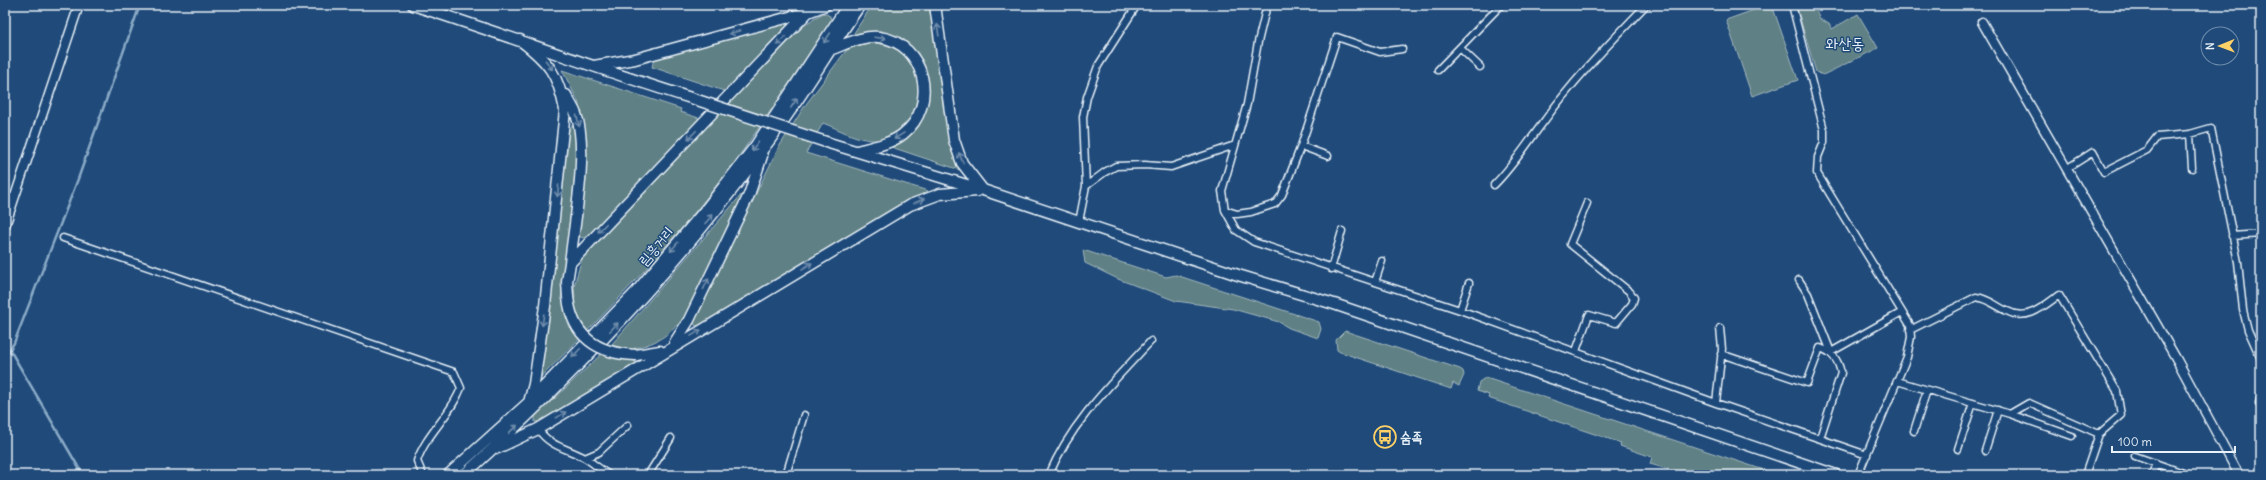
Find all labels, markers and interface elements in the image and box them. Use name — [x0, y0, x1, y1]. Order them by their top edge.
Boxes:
one-way arrow — [934, 24, 942, 37]
north arrow — [2200, 26, 2240, 66]
one-way arrow — [729, 29, 742, 36]
one-way arrow — [823, 32, 831, 43]
district label: 와산동 — [1826, 33, 1864, 53]
one-way arrow — [777, 35, 786, 45]
one-way arrow — [873, 35, 886, 42]
text: N — [2203, 42, 2217, 50]
one-way arrow — [545, 60, 553, 71]
one-way arrow — [790, 98, 798, 109]
one-way arrow — [574, 114, 582, 127]
one-way arrow — [687, 130, 697, 140]
one-way arrow — [894, 131, 905, 140]
one-way arrow — [751, 140, 759, 151]
one-way arrow — [956, 152, 964, 164]
one-way arrow — [554, 184, 562, 197]
one-way arrow — [913, 196, 925, 204]
one-way arrow — [705, 214, 714, 224]
one-way arrow — [597, 223, 606, 233]
street label: 림흥거리 — [635, 223, 677, 269]
one-way arrow — [669, 242, 678, 253]
one-way arrow — [801, 262, 813, 270]
one-way arrow — [703, 278, 710, 290]
one-way arrow — [539, 314, 547, 327]
one-way arrow — [609, 322, 619, 332]
one-way arrow — [690, 329, 701, 337]
one-way arrow — [572, 348, 581, 358]
one-way arrow — [555, 411, 567, 419]
bus stop icon: 숨족 — [1372, 424, 1398, 450]
one-way arrow — [508, 425, 518, 434]
place label: 숨족 — [1400, 428, 1423, 446]
scale bar — [2112, 428, 2235, 454]
text: 100 m — [2118, 434, 2152, 449]

